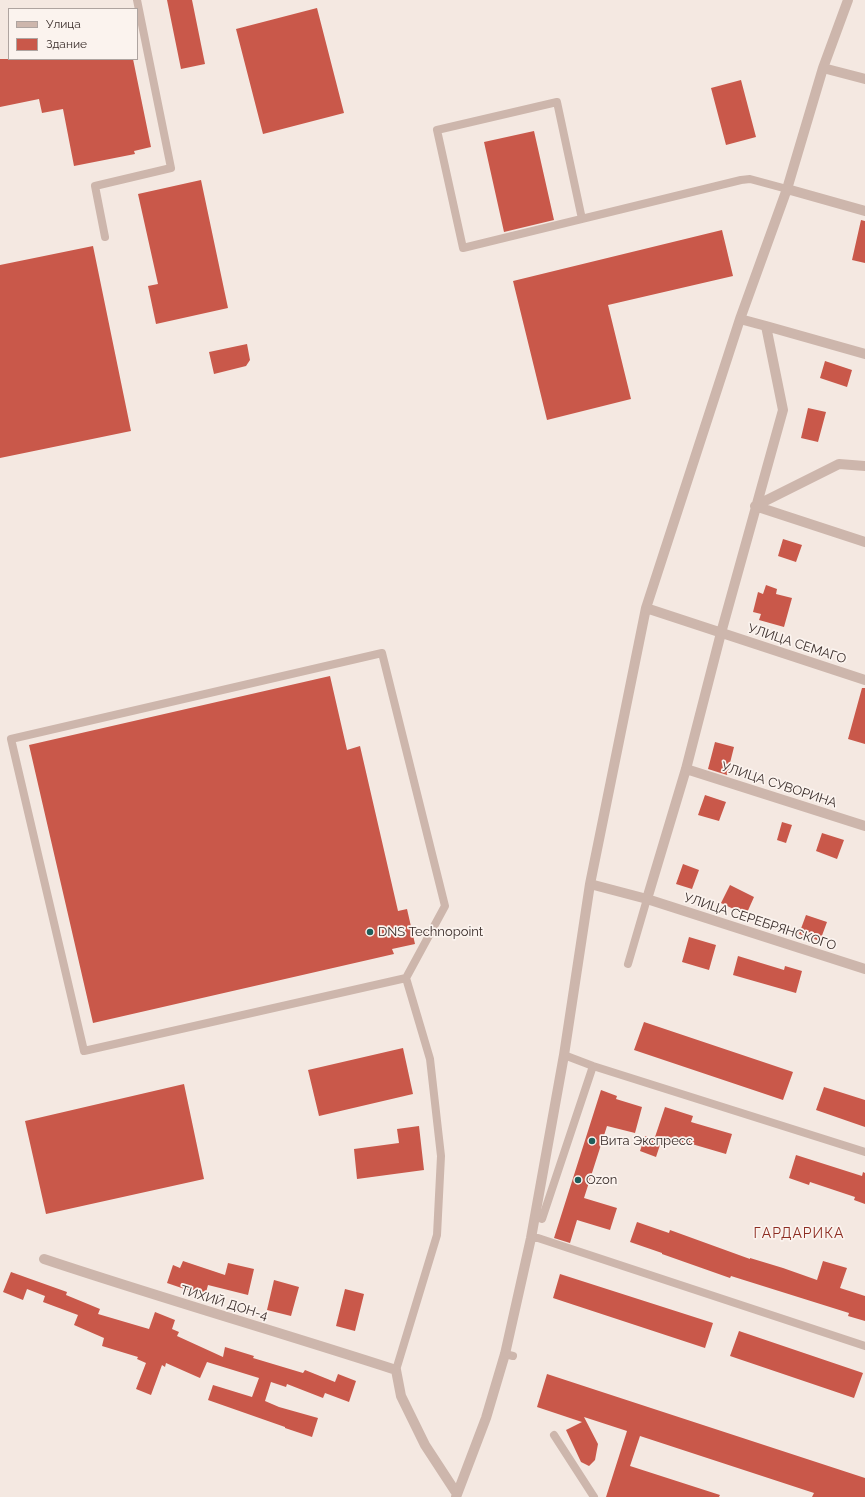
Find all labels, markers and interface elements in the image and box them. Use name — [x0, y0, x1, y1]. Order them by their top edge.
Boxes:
legend — [8, 8, 138, 60]
text: Улица — [46, 17, 81, 31]
text: Здание — [46, 37, 87, 51]
street label: УЛИЦА СЕМАГО — [746, 621, 848, 667]
street label: УЛИЦА СУВОРИНА — [719, 759, 839, 811]
street label: УЛИЦА СЕРЕБРЯНСКОГО — [682, 890, 838, 954]
place label: DNS Technopoint — [378, 924, 483, 940]
marker: DNS Technopoint — [365, 927, 375, 937]
place label: Вита Экспресс — [600, 1133, 693, 1149]
marker: Вита Экспресс — [587, 1136, 597, 1146]
place label: Ozon — [586, 1172, 617, 1188]
marker: Ozon — [573, 1175, 583, 1185]
district label: ГАРДАРИКА — [753, 1226, 845, 1242]
street label: ТИХИЙ ДОН-4 — [178, 1282, 270, 1324]

